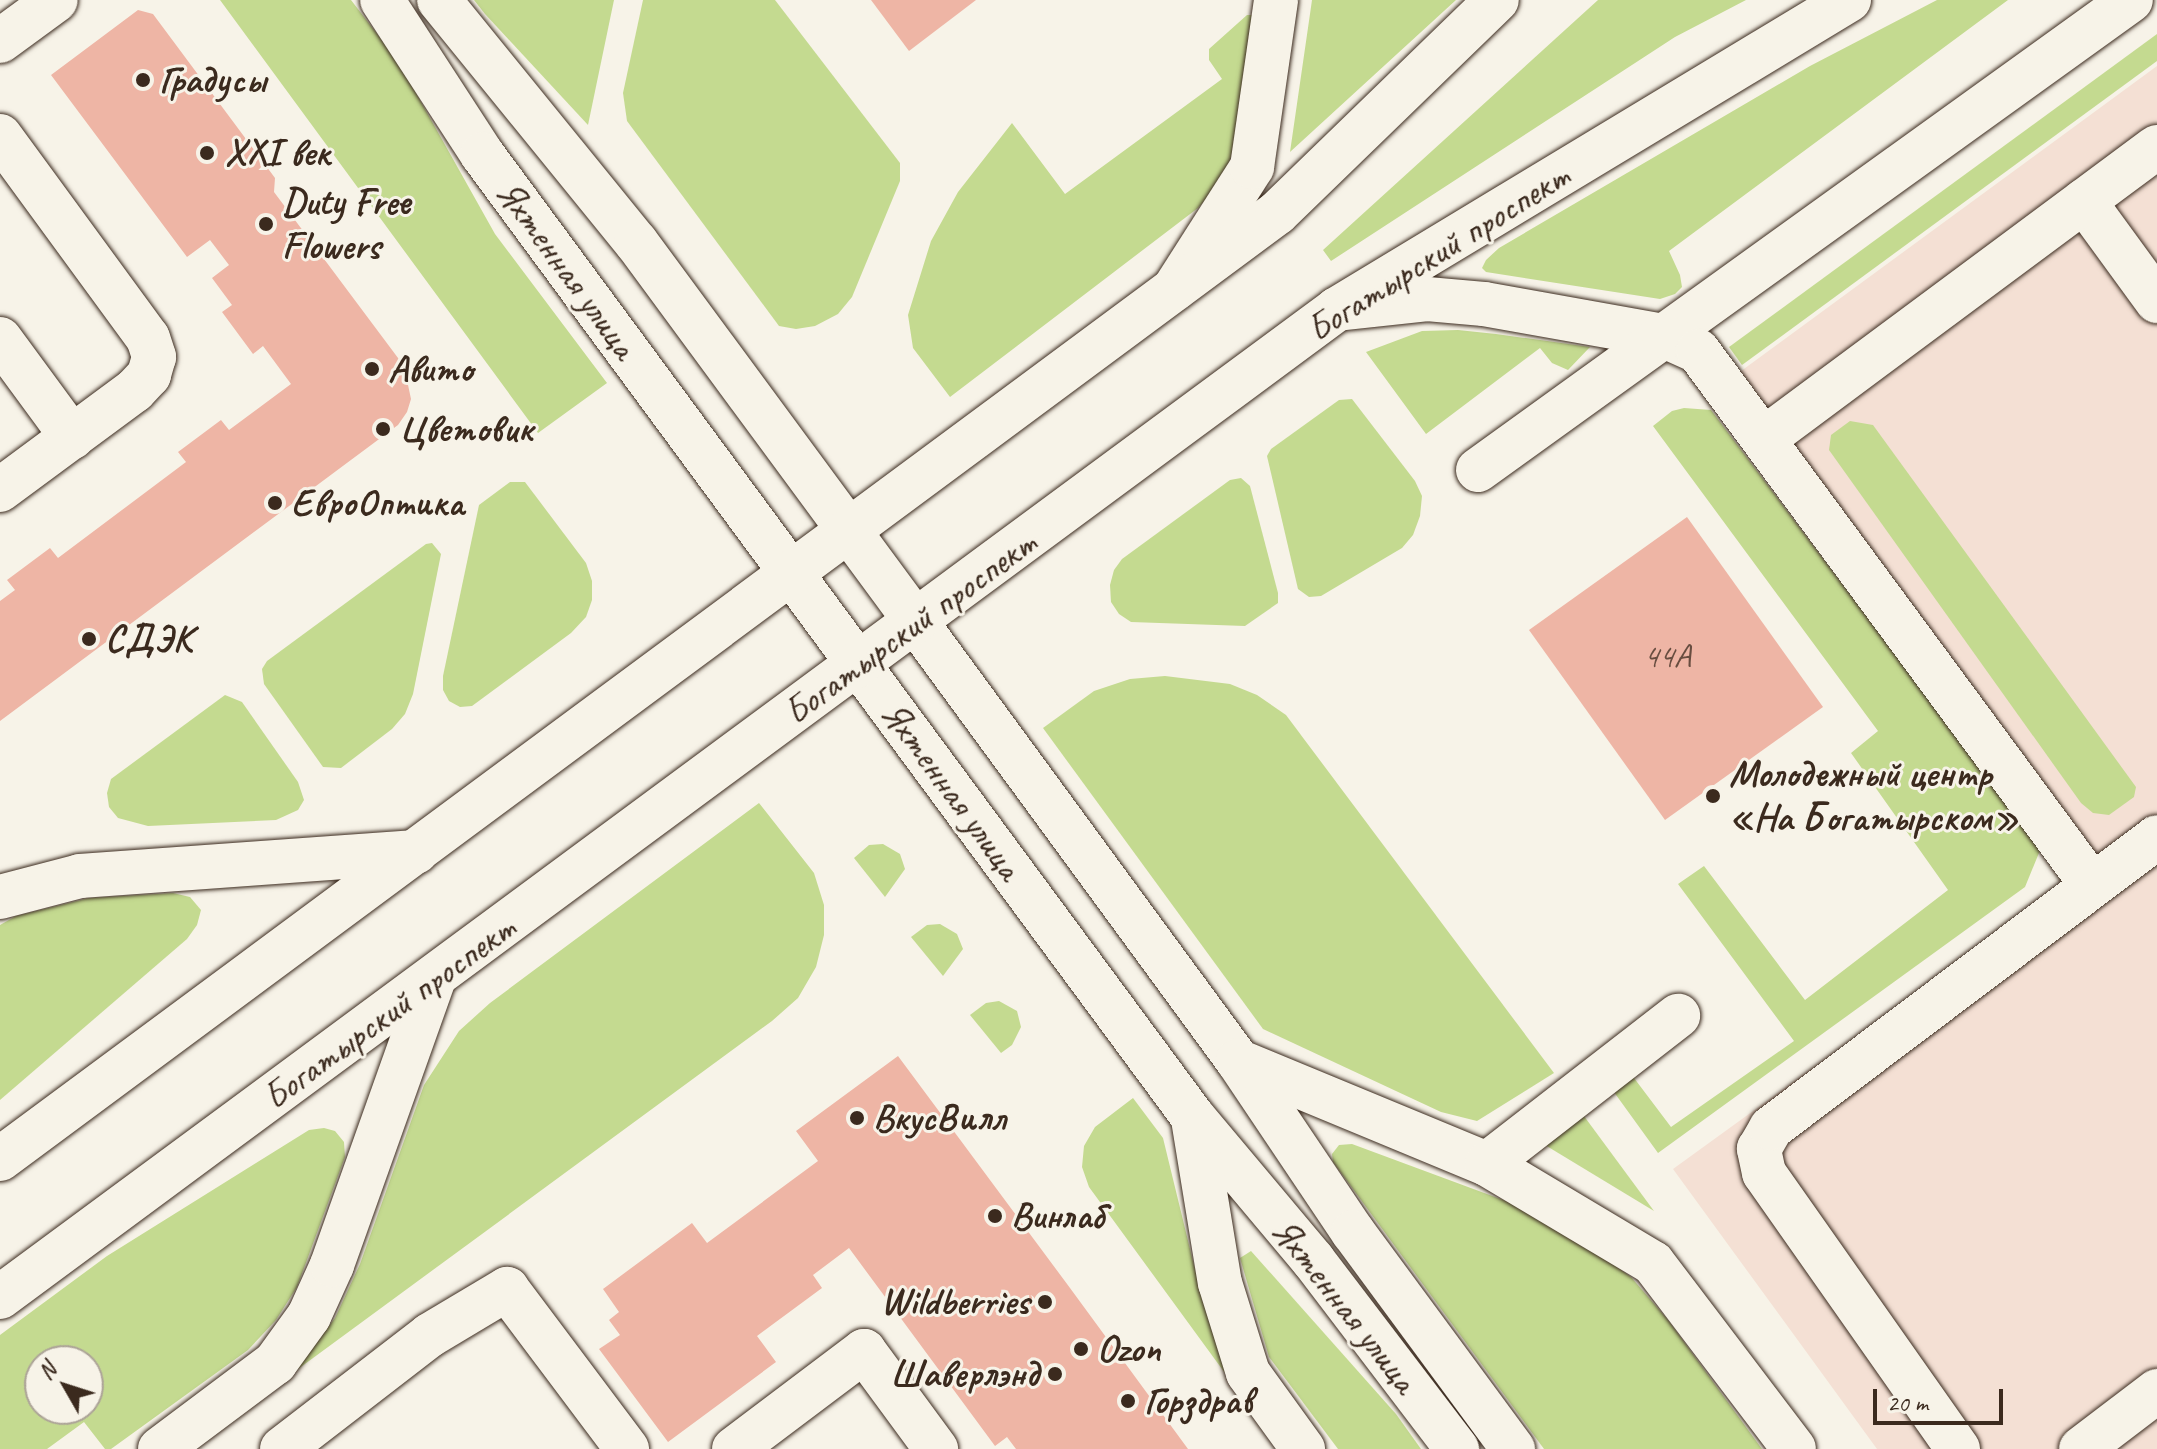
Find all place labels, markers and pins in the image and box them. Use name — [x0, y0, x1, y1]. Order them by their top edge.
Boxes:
place label: Градусы — [159, 57, 266, 103]
marker: Градусы — [134, 71, 152, 89]
place label: XXI век — [225, 130, 330, 176]
marker: XXI век — [196, 142, 218, 164]
place label: Duty Free Flowers — [282, 179, 409, 268]
marker: Duty Free Flowers — [257, 215, 275, 233]
place label: Авито — [388, 346, 473, 392]
marker: Авито — [363, 360, 381, 378]
place label: Цветовик — [399, 406, 533, 452]
marker: Цветовик — [374, 420, 392, 438]
place label: ЕвроОптика — [291, 480, 464, 526]
marker: ЕвроОптика — [266, 494, 284, 512]
place label: СДЭК — [105, 616, 192, 662]
marker: СДЭК — [80, 630, 98, 648]
place label: Молодежный центр «На Богатырском» — [1729, 751, 2015, 840]
marker: Молодежный центр «На Богатырском» — [1704, 787, 1722, 805]
place label: ВкусВилл — [873, 1095, 1005, 1141]
marker: ВкусВилл — [848, 1109, 866, 1127]
place label: Винлаб — [1011, 1193, 1104, 1239]
marker: Винлаб — [986, 1207, 1004, 1225]
place label: Wildberries — [881, 1279, 1029, 1325]
marker: Wildberries — [1036, 1293, 1054, 1311]
place label: Ozon — [1097, 1326, 1160, 1372]
marker: Ozon — [1072, 1340, 1090, 1358]
place label: Шаверлэнд — [890, 1351, 1039, 1397]
marker: Шаверлэнд — [1046, 1365, 1064, 1383]
place label: Горздрав — [1144, 1378, 1253, 1424]
marker: Горздрав — [1119, 1392, 1137, 1410]

